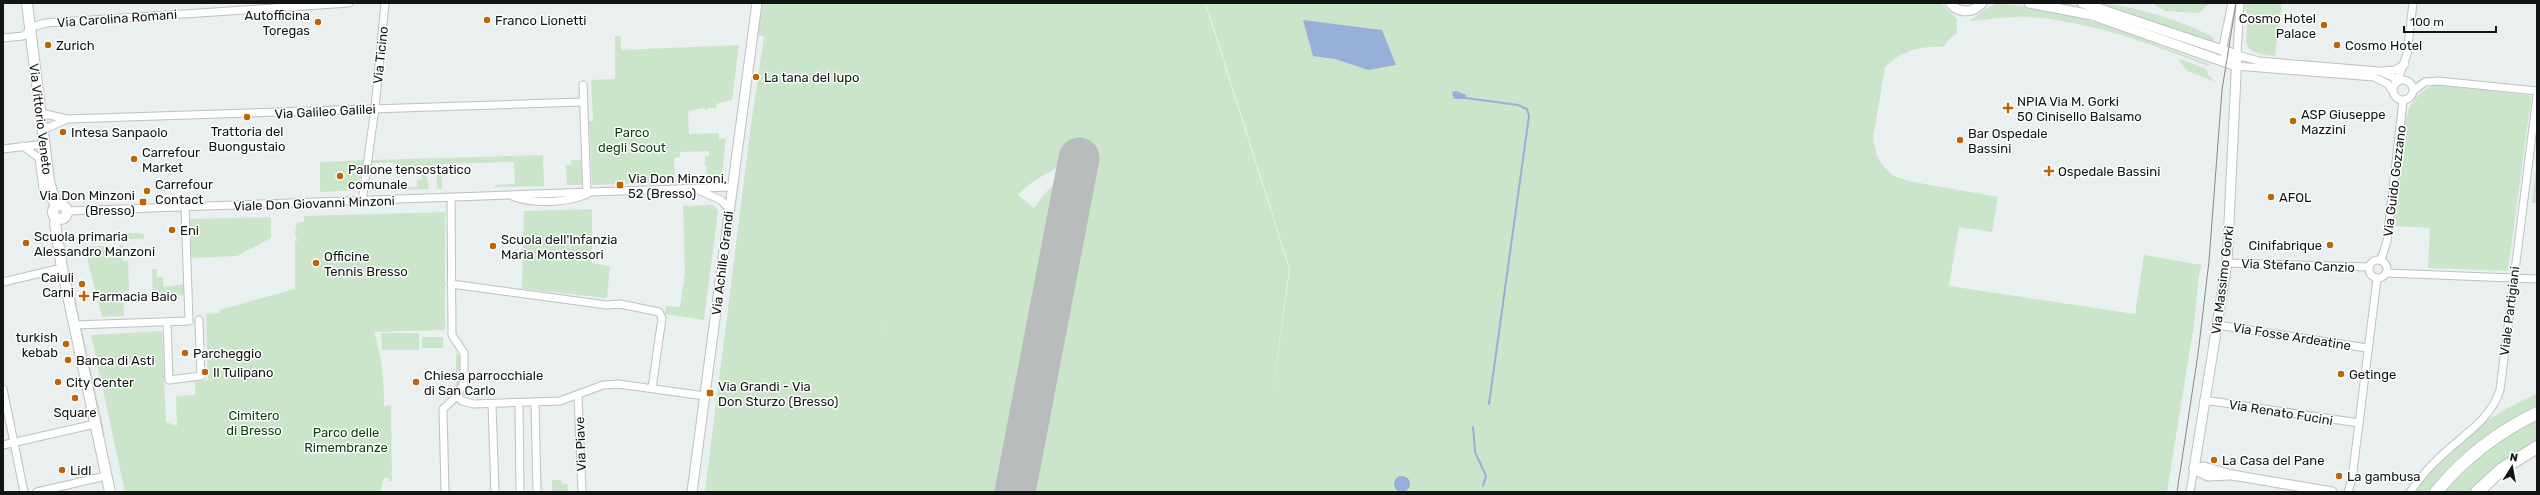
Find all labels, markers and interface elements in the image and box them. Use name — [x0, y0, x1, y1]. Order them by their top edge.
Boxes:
street label: Via Carolina Romani — [57, 7, 178, 30]
place label: Autofficina Toregas — [245, 8, 310, 39]
scale bar — [2404, 8, 2496, 34]
place label: Cosmo Hotel Palace — [2239, 11, 2316, 41]
place label: Franco Lionetti — [495, 13, 586, 28]
marker: Franco Lionetti — [482, 15, 492, 25]
text: 100 m — [2410, 15, 2444, 29]
marker: Autofficina Toregas — [313, 17, 323, 27]
marker: Cosmo Hotel Palace — [2319, 20, 2329, 30]
street label: Via Ticino — [370, 25, 391, 85]
place label: Zurich — [56, 38, 95, 53]
place label: Cosmo Hotel — [2345, 38, 2422, 53]
marker: Zurich — [43, 40, 53, 50]
marker: Cosmo Hotel — [2332, 40, 2342, 50]
street label: Via Vittorio Veneto — [26, 63, 55, 176]
place label: La tana del lupo — [764, 70, 859, 85]
marker: La tana del lupo — [751, 72, 761, 82]
place label: NPIA Via M. Gorki 50 Cinisello Balsamo — [2017, 94, 2142, 124]
street label: Via Galileo Galilei — [274, 101, 376, 122]
marker: NPIA Via M. Gorki 50 Cinisello Balsamo — [2002, 102, 2014, 114]
place label: ASP Giuseppe Mazzini — [2301, 107, 2385, 137]
marker: Trattoria del Buongustaio — [242, 112, 252, 122]
marker: ASP Giuseppe Mazzini — [2288, 116, 2298, 126]
place label: Trattoria del Buongustaio — [209, 124, 285, 155]
street label: Via Guido Gozzano — [2380, 124, 2409, 238]
place label: Intesa Sanpaolo — [71, 125, 168, 140]
park label: Parco degli Scout — [598, 125, 666, 156]
place label: Bar Ospedale Bassini — [1968, 126, 2048, 156]
marker: Intesa Sanpaolo — [58, 127, 68, 137]
marker: Bar Ospedale Bassini — [1955, 135, 1965, 145]
place label: Carrefour Market — [142, 145, 200, 175]
marker: Carrefour Market — [129, 154, 139, 164]
place label: Pallone tensostatico comunale — [348, 162, 471, 192]
place label: Ospedale Bassini — [2058, 164, 2160, 179]
marker: Ospedale Bassini — [2043, 165, 2055, 177]
marker: Pallone tensostatico comunale — [335, 171, 345, 181]
place label: Via Don Minzoni, 52 (Bresso) — [628, 171, 727, 201]
place label: Carrefour Contact — [155, 177, 213, 207]
marker: Via Don Minzoni, 52 (Bresso) — [615, 180, 625, 190]
marker: Carrefour Contact — [142, 186, 152, 196]
place label: Via Don Minzoni (Bresso) — [39, 188, 135, 218]
place label: AFOL — [2279, 190, 2312, 205]
marker: AFOL — [2266, 192, 2276, 202]
street label: Viale Don Giovanni Minzoni — [233, 193, 395, 214]
marker: Via Don Minzoni (Bresso) — [138, 197, 148, 207]
street label: Via Achille Grandi — [709, 210, 736, 316]
place label: Eni — [180, 223, 199, 238]
marker: Eni — [167, 225, 177, 235]
street label: Via Massimo Gorki — [2208, 225, 2237, 335]
place label: Scuola primaria Alessandro Manzoni — [34, 229, 155, 259]
place label: Scuola dell'Infanzia Maria Montessori — [501, 232, 617, 262]
marker: Scuola primaria Alessandro Manzoni — [21, 238, 31, 248]
place label: Cinifabrique — [2248, 238, 2322, 253]
marker: Cinifabrique — [2325, 240, 2335, 250]
marker: Scuola dell'Infanzia Maria Montessori — [488, 241, 498, 251]
place label: Officine Tennis Bresso — [324, 249, 408, 279]
street label: Via Stefano Canzio — [2241, 256, 2355, 275]
marker: Officine Tennis Bresso — [311, 258, 321, 268]
street label: Viale Partigiani — [2497, 265, 2523, 357]
place label: Caiuli Carni — [41, 270, 74, 300]
marker: Caiuli Carni — [77, 279, 87, 289]
place label: Farmacia Baio — [92, 289, 177, 304]
marker: Farmacia Baio — [79, 291, 89, 301]
street label: Via Fosse Ardeatine — [2232, 320, 2352, 353]
place label: turkish kebab — [16, 330, 58, 360]
marker: turkish kebab — [61, 339, 71, 349]
place label: Parcheggio — [193, 346, 262, 362]
marker: Parcheggio — [180, 348, 190, 358]
place label: Banca di Asti — [76, 353, 155, 368]
marker: Banca di Asti — [63, 355, 73, 365]
place label: Il Tulipano — [213, 365, 273, 380]
marker: Il Tulipano — [200, 367, 210, 377]
place label: Getinge — [2349, 367, 2396, 383]
place label: Chiesa parrocchiale di San Carlo — [424, 368, 543, 398]
marker: Getinge — [2336, 369, 2346, 379]
place label: City Center — [66, 375, 134, 390]
marker: City Center — [53, 377, 63, 387]
marker: Chiesa parrocchiale di San Carlo — [411, 377, 421, 387]
place label: Via Grandi - Via Don Sturzo (Bresso) — [718, 379, 838, 409]
marker: Via Grandi - Via Don Sturzo (Bresso) — [705, 388, 715, 398]
marker: Square — [70, 393, 80, 403]
street label: Via Renato Fucini — [2228, 397, 2334, 428]
place label: Square — [54, 405, 96, 420]
park label: Cimitero di Bresso — [226, 408, 282, 438]
street label: Via Piave — [572, 416, 589, 472]
park label: Parco delle Rimembranze — [304, 425, 388, 455]
north arrow — [2492, 447, 2532, 487]
text: N — [2509, 451, 2519, 465]
place label: La Casa del Pane — [2222, 453, 2324, 468]
marker: La Casa del Pane — [2209, 455, 2219, 465]
place label: Lidl — [70, 463, 91, 478]
marker: Lidl — [57, 465, 67, 475]
place label: La gambusa — [2347, 469, 2421, 485]
marker: La gambusa — [2334, 471, 2344, 481]

